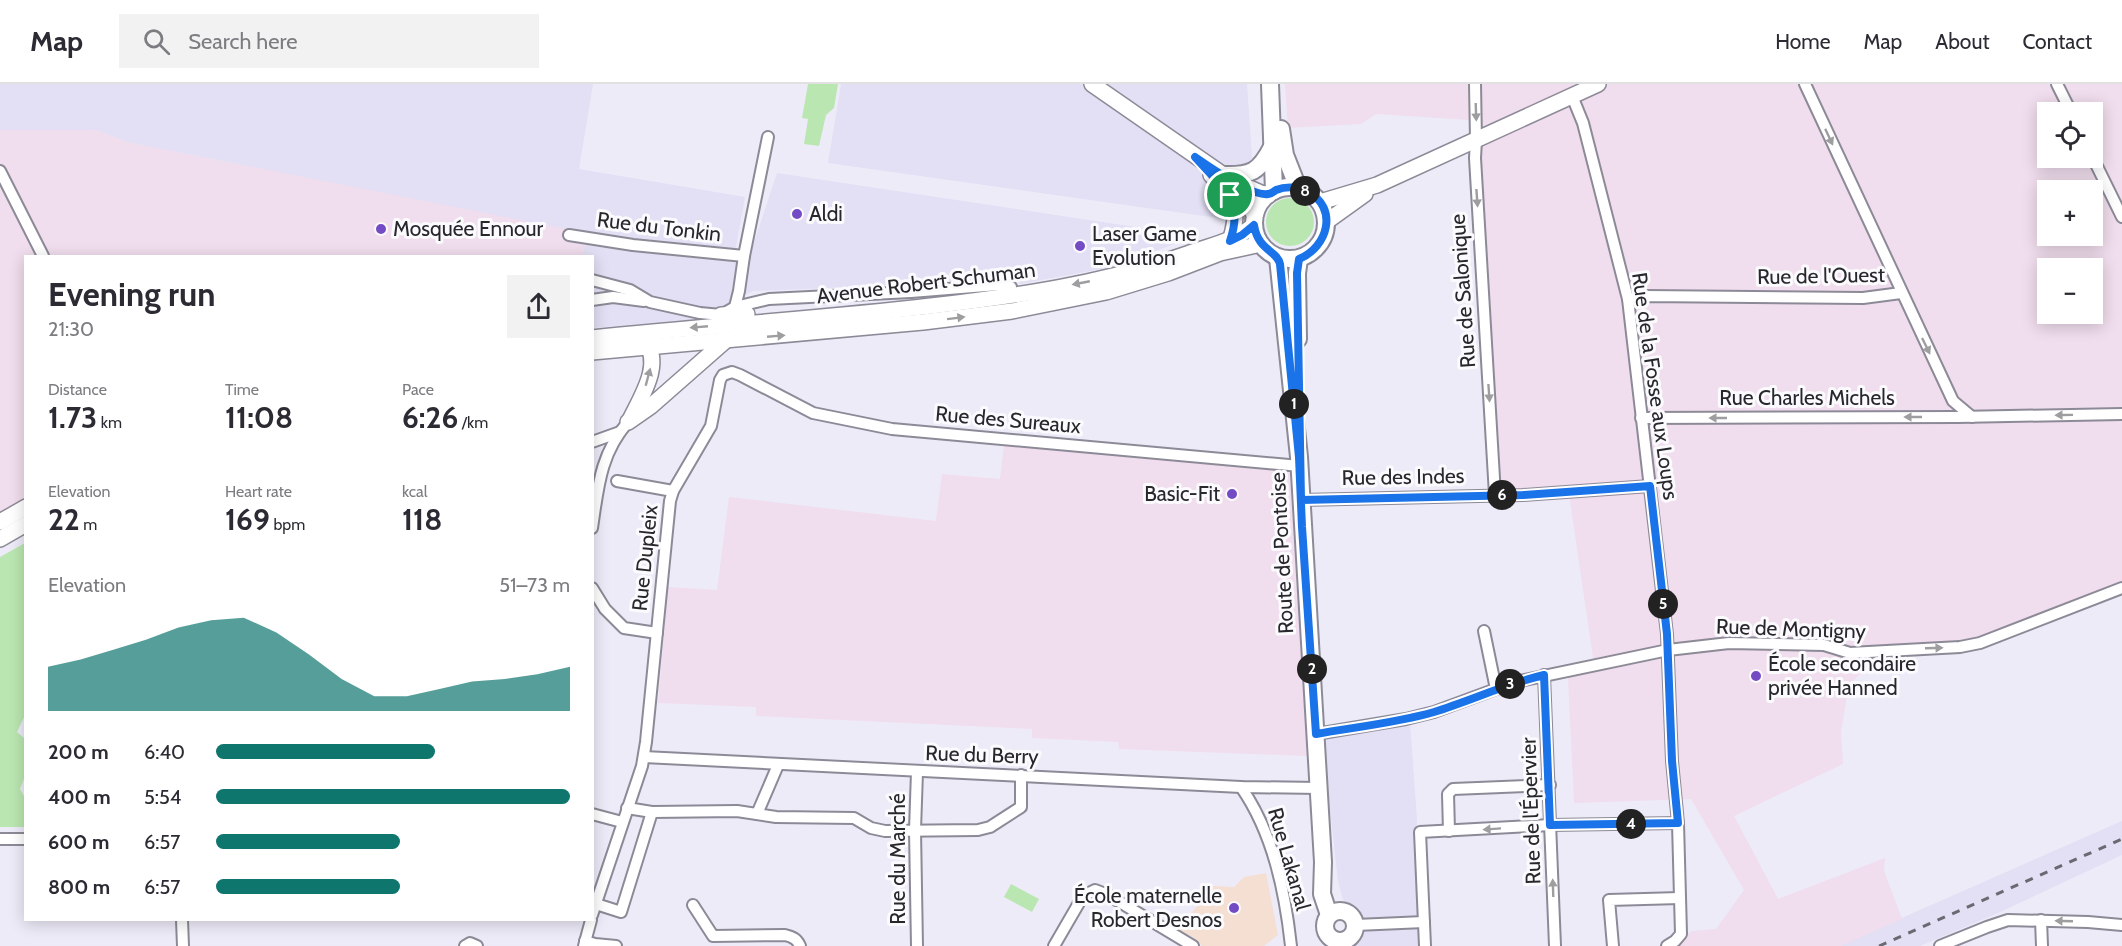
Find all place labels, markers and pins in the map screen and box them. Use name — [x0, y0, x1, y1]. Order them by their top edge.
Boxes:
pin — [1204, 169, 1255, 220]
pin: 8 — [1290, 176, 1320, 206]
place label: Aldi — [809, 201, 843, 226]
marker: Aldi — [790, 207, 804, 221]
place label: Mosquée Ennour — [393, 216, 543, 241]
place label: Laser Game Evolution — [1092, 221, 1197, 270]
marker: Mosquée Ennour — [374, 222, 388, 236]
marker: Laser Game Evolution — [1073, 239, 1087, 253]
pin: 1 — [1279, 389, 1309, 419]
pin: 6 — [1487, 480, 1517, 510]
place label: Basic-Fit — [1144, 481, 1220, 506]
marker: Basic-Fit — [1225, 487, 1239, 501]
pin: 5 — [1648, 589, 1678, 619]
place label: École secondaire privée Hanned — [1768, 651, 1916, 700]
pin: 2 — [1297, 654, 1327, 684]
pin: 3 — [1495, 669, 1525, 699]
marker: École secondaire privée Hanned — [1749, 669, 1763, 683]
pin: 4 — [1616, 809, 1646, 839]
place label: École maternelle Robert Desnos — [1074, 883, 1222, 932]
marker: École maternelle Robert Desnos — [1227, 901, 1241, 915]

